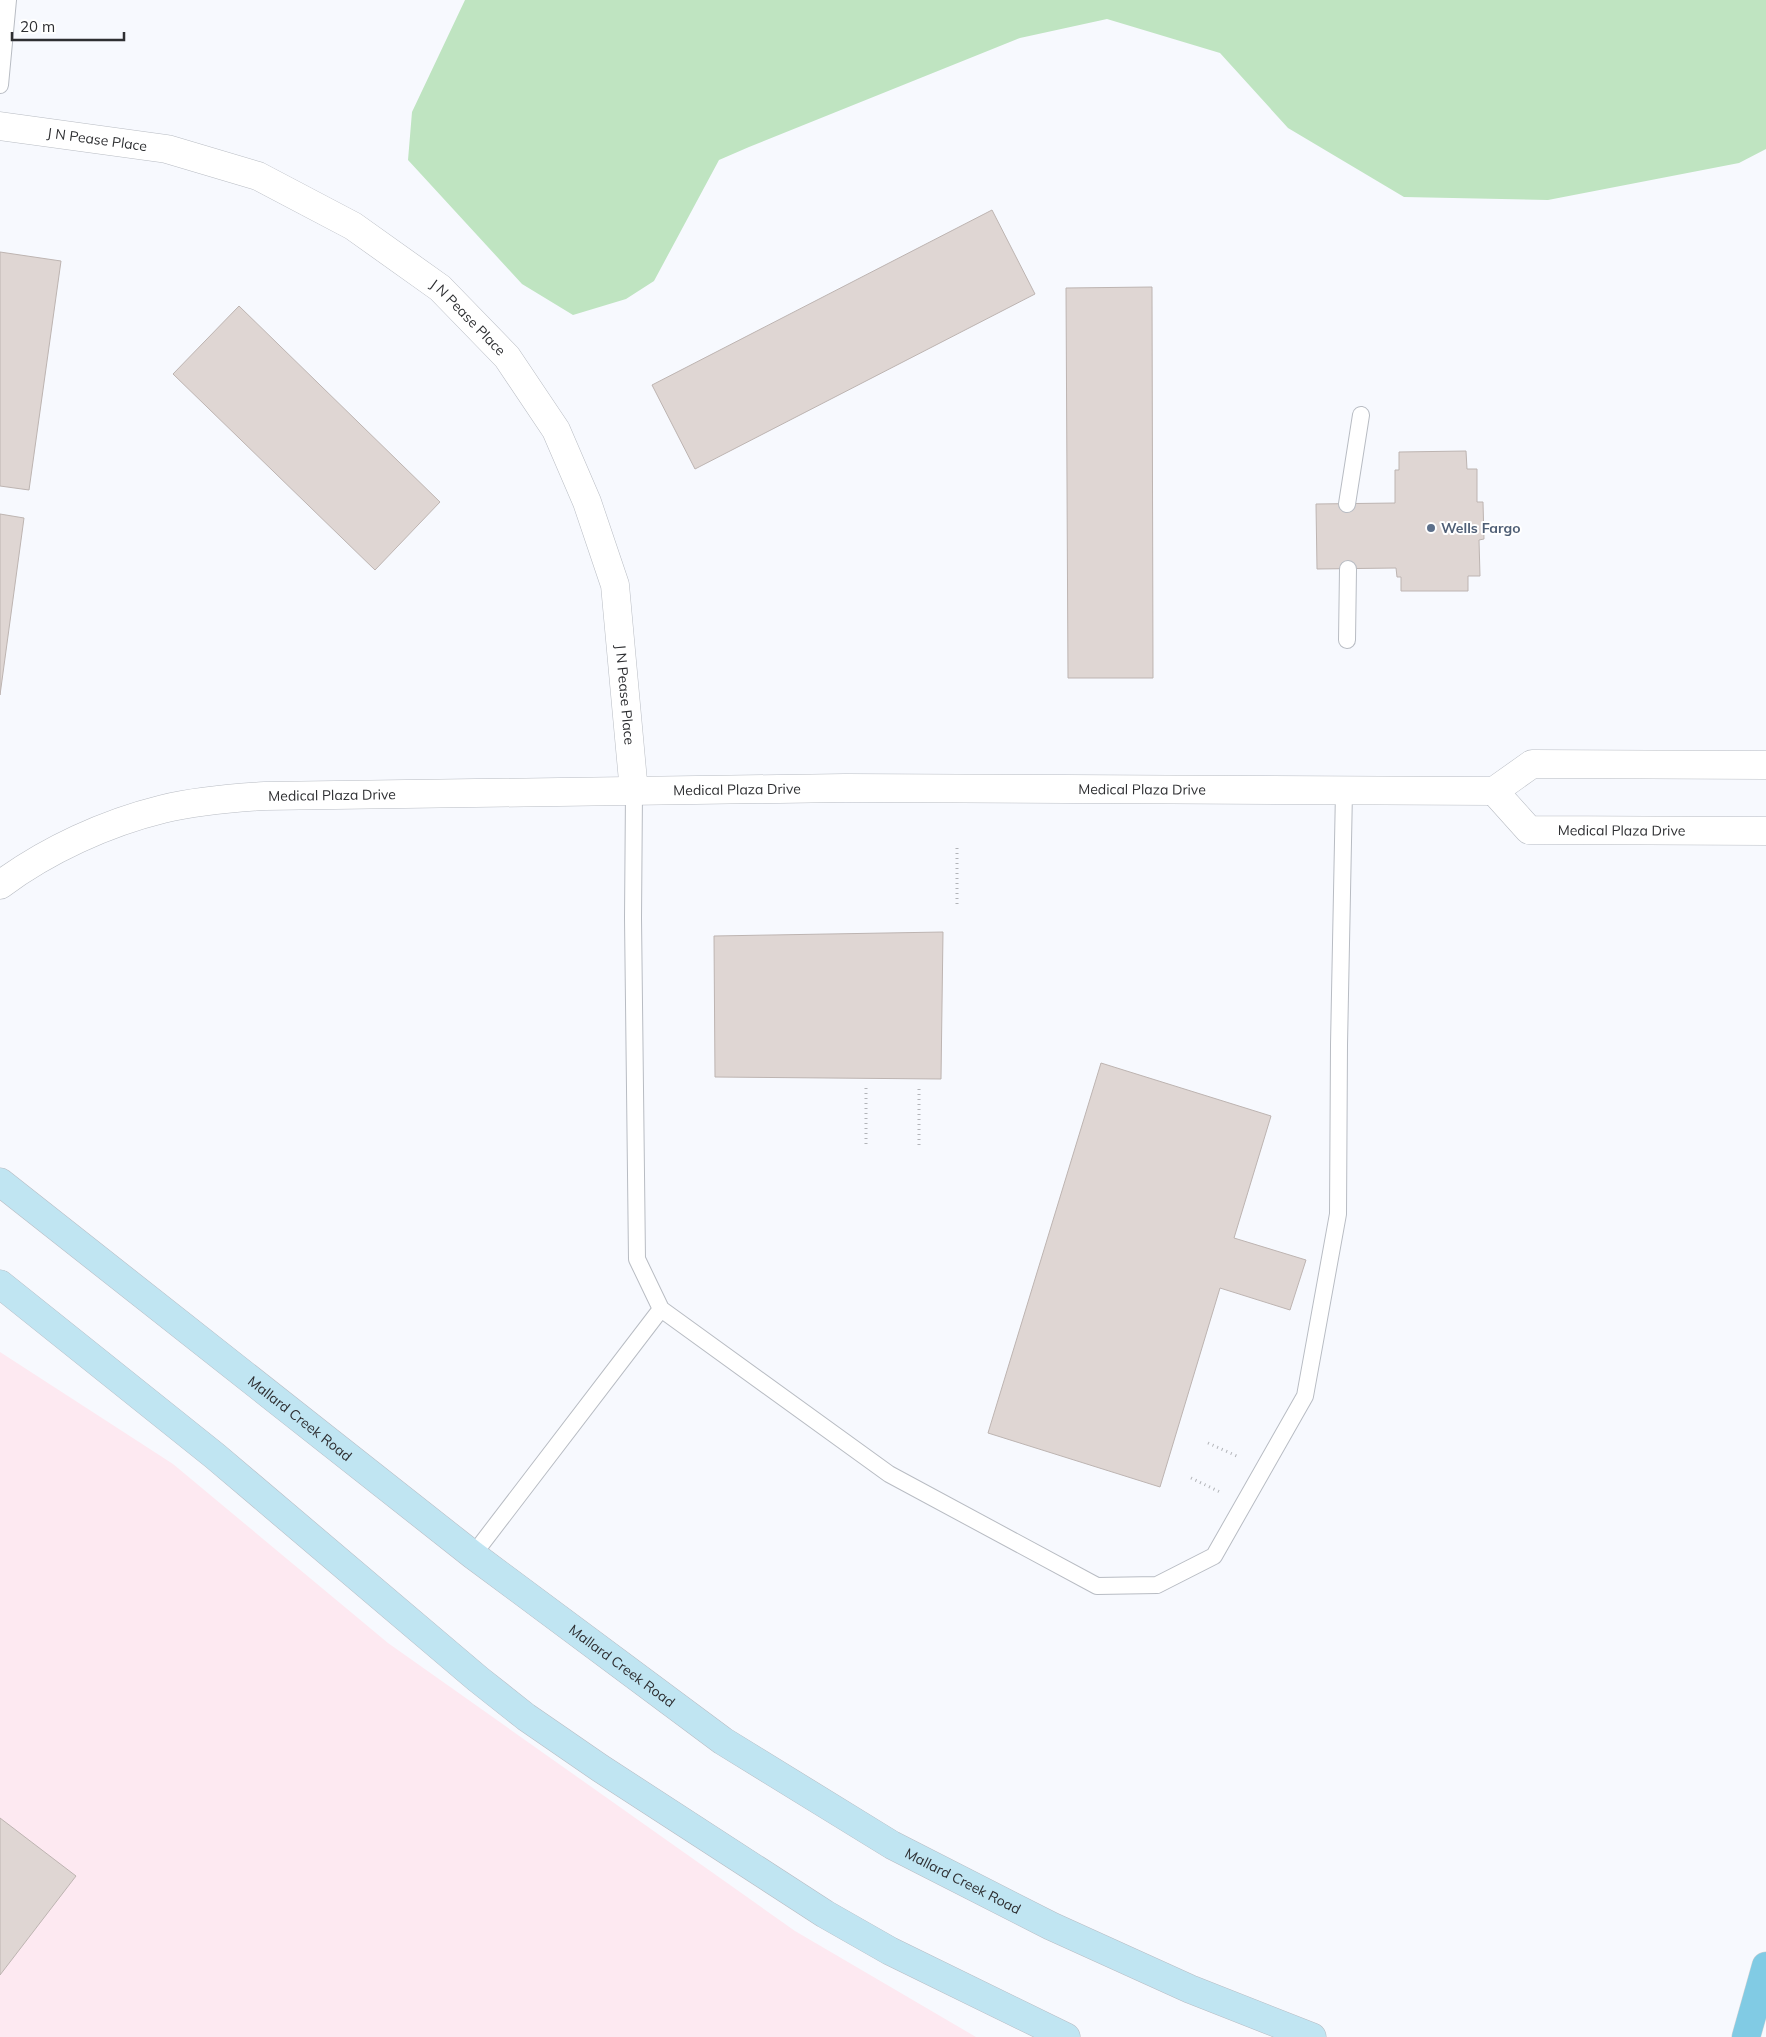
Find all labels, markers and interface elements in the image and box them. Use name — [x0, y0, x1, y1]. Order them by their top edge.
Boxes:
scale bar — [12, 10, 125, 42]
text: 20 m — [20, 17, 55, 36]
street label: J N Pease Place — [46, 124, 148, 155]
street label: J N Pease Place — [427, 275, 510, 359]
place label: Wells Fargo — [1441, 519, 1520, 537]
marker: Wells Fargo — [1425, 522, 1437, 534]
street label: J N Pease Place — [612, 644, 639, 746]
street label: Medical Plaza Drive — [673, 780, 801, 799]
street label: Medical Plaza Drive — [1078, 780, 1206, 799]
street label: Medical Plaza Drive — [268, 785, 396, 805]
street label: Medical Plaza Drive — [1558, 821, 1685, 840]
street label: Mallard Creek Road — [244, 1372, 356, 1465]
street label: Mallard Creek Road — [565, 1620, 678, 1711]
street label: Mallard Creek Road — [902, 1844, 1024, 1918]

